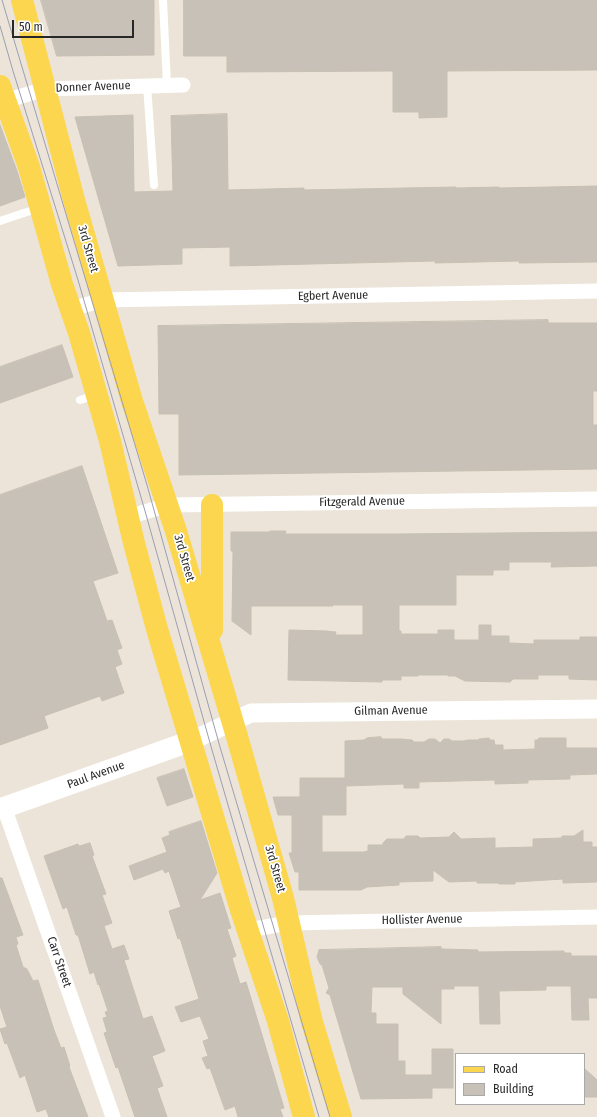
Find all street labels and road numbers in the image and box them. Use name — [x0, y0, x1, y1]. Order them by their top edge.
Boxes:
street label: Donner Avenue — [55, 78, 131, 96]
street label: 3rd Street — [74, 224, 102, 274]
street label: Egbert Avenue — [298, 288, 368, 304]
street label: Fitzgerald Avenue — [319, 494, 405, 510]
street label: 3rd Street — [170, 533, 198, 583]
street label: Gilman Avenue — [354, 703, 428, 719]
street label: Paul Avenue — [65, 758, 127, 792]
street label: 3rd Street — [261, 844, 289, 894]
street label: Hollister Avenue — [381, 912, 463, 928]
street label: Carr Street — [44, 935, 74, 989]

